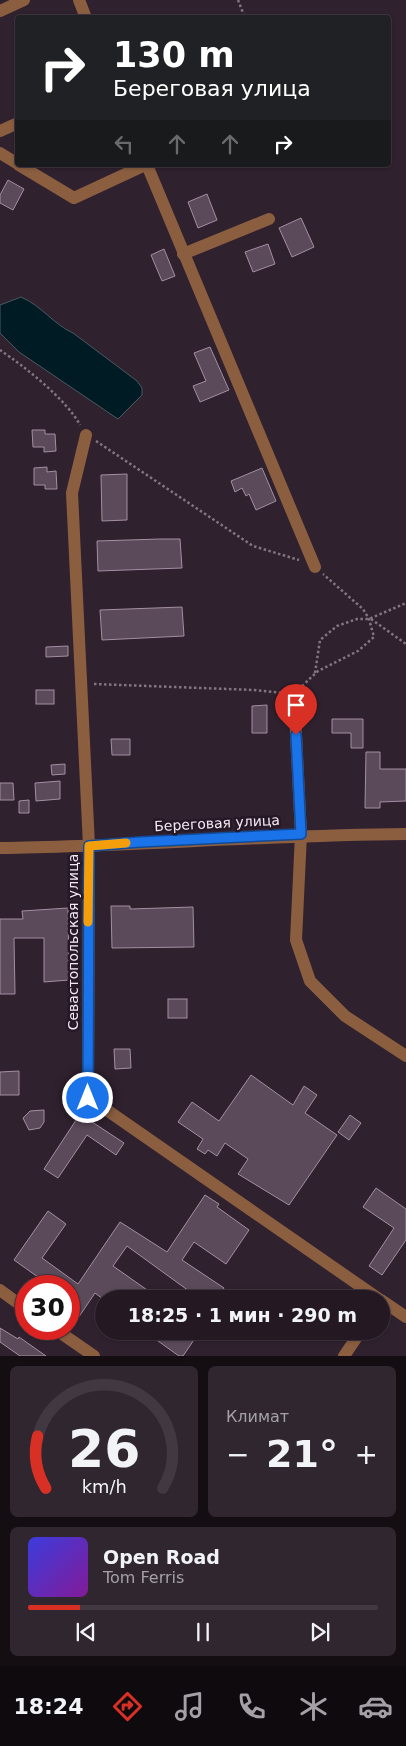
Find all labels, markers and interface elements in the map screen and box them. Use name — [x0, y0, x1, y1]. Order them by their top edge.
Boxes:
icon: right — [30, 35, 95, 100]
text: 130 m — [113, 35, 235, 75]
text: Береговая улица — [113, 76, 311, 101]
icon: left — [110, 130, 138, 158]
icon: ahead — [163, 130, 191, 158]
icon: ahead — [216, 130, 244, 158]
icon: right — [269, 130, 297, 158]
pin — [275, 684, 317, 735]
icon: arrive — [282, 691, 310, 719]
street label: Береговая улица — [154, 812, 280, 834]
street label: Севастопольская улица — [65, 854, 81, 1030]
position arrow — [61, 1071, 113, 1123]
speed limit sign: 30 — [15, 1275, 80, 1340]
text: 18:25 · 1 мин · 290 m — [128, 1304, 357, 1326]
text: Климат — [226, 1407, 289, 1426]
text: 26 — [68, 1419, 140, 1479]
text: 21° — [266, 1432, 338, 1476]
text: − — [226, 1438, 249, 1471]
text: + — [355, 1438, 378, 1471]
text: km/h — [81, 1476, 127, 1497]
text: Open Road — [103, 1546, 220, 1568]
text: Tom Ferris — [103, 1568, 184, 1587]
icon: previous — [72, 1618, 100, 1646]
icon: pause — [189, 1618, 217, 1646]
icon: next — [306, 1618, 334, 1646]
icon: directions — [110, 1689, 145, 1724]
icon: music — [172, 1689, 207, 1724]
icon: phone — [234, 1689, 269, 1724]
icon: climate — [296, 1689, 331, 1724]
icon: car — [358, 1689, 393, 1724]
text: 18:24 — [13, 1694, 83, 1719]

